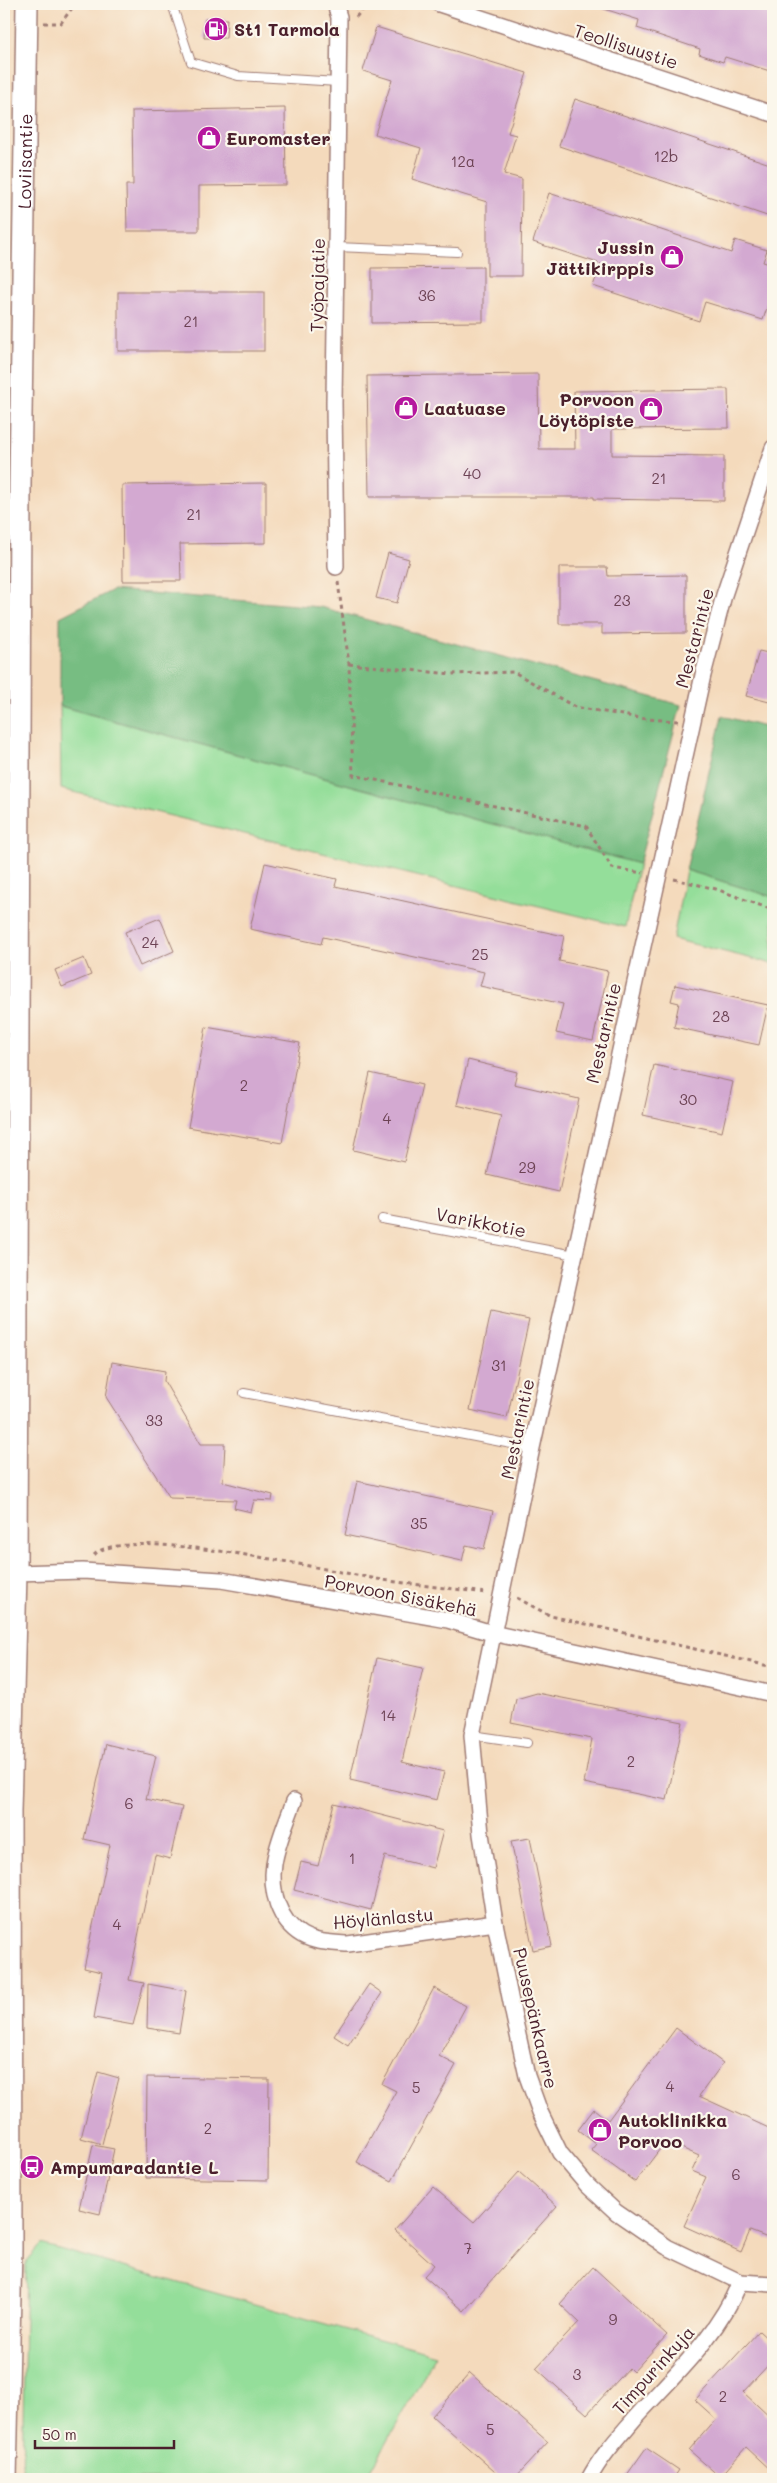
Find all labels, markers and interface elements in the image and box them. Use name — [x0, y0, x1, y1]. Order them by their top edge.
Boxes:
fuel station icon: St1 Tarmola — [203, 16, 229, 42]
place label: St1 Tarmola — [234, 17, 340, 41]
street label: Teollisuustie — [571, 18, 681, 74]
street label: Loviisantie — [12, 113, 37, 209]
shop icon: Euromaster — [196, 125, 222, 151]
place label: Euromaster — [226, 126, 331, 150]
house number: 12b — [654, 146, 678, 166]
house number: 12a — [451, 151, 475, 171]
place label: Jussin Jättikirppis — [546, 235, 654, 280]
street label: Työpajatie — [304, 238, 330, 332]
shop icon: Jussin Jättikirppis — [659, 244, 685, 270]
house number: 36 — [418, 285, 436, 305]
house number: 21 — [183, 311, 199, 331]
place label: Porvoon Löytöpiste — [539, 387, 634, 432]
shop icon: Laatuase — [393, 395, 419, 421]
place label: Laatuase — [424, 396, 506, 420]
shop icon: Porvoon Löytöpiste — [638, 396, 664, 422]
house number: 40 — [463, 463, 481, 483]
house number: 21 — [651, 468, 667, 488]
house number: 21 — [186, 504, 202, 524]
street label: Mestarintie — [669, 585, 719, 691]
house number: 23 — [613, 590, 631, 610]
house number: 24 — [141, 932, 159, 952]
house number: 25 — [471, 944, 489, 964]
street label: Mestarintie — [580, 980, 626, 1086]
house number: 28 — [712, 1006, 730, 1026]
house number: 2 — [240, 1075, 248, 1095]
house number: 30 — [679, 1089, 697, 1109]
house number: 4 — [383, 1108, 392, 1128]
house number: 29 — [518, 1157, 536, 1177]
street label: Varikkotie — [434, 1201, 528, 1243]
house number: 31 — [491, 1355, 507, 1375]
street label: Mestarintie — [495, 1376, 539, 1482]
house number: 33 — [145, 1410, 163, 1430]
house number: 35 — [410, 1513, 428, 1533]
street label: Porvoon Sisäkehä — [323, 1568, 479, 1622]
house number: 14 — [380, 1705, 396, 1725]
house number: 2 — [627, 1751, 635, 1771]
house number: 6 — [124, 1793, 134, 1813]
house number: 1 — [349, 1848, 355, 1868]
street label: Höylänlastu — [332, 1902, 434, 1934]
house number: 4 — [113, 1914, 122, 1934]
street label: Puusepänkaarre — [508, 1945, 564, 2091]
house number: 4 — [666, 2076, 675, 2096]
house number: 5 — [412, 2077, 420, 2097]
place label: Autoklinikka Porvoo — [618, 2108, 727, 2153]
shop icon: Autoklinikka Porvoo — [587, 2117, 613, 2143]
house number: 2 — [204, 2118, 212, 2138]
bus stop icon: Ampumaradantie L — [19, 2154, 45, 2180]
place label: Ampumaradantie L — [50, 2155, 219, 2179]
house number: 6 — [731, 2164, 741, 2184]
house number: 7 — [464, 2238, 472, 2258]
house number: 9 — [609, 2309, 618, 2329]
street label: Timpurinkuja — [607, 2320, 699, 2420]
house number: 3 — [573, 2364, 582, 2384]
house number: 2 — [719, 2386, 727, 2406]
scale bar — [35, 2418, 174, 2450]
house number: 5 — [486, 2419, 494, 2439]
text: 50 m — [42, 2424, 77, 2444]

